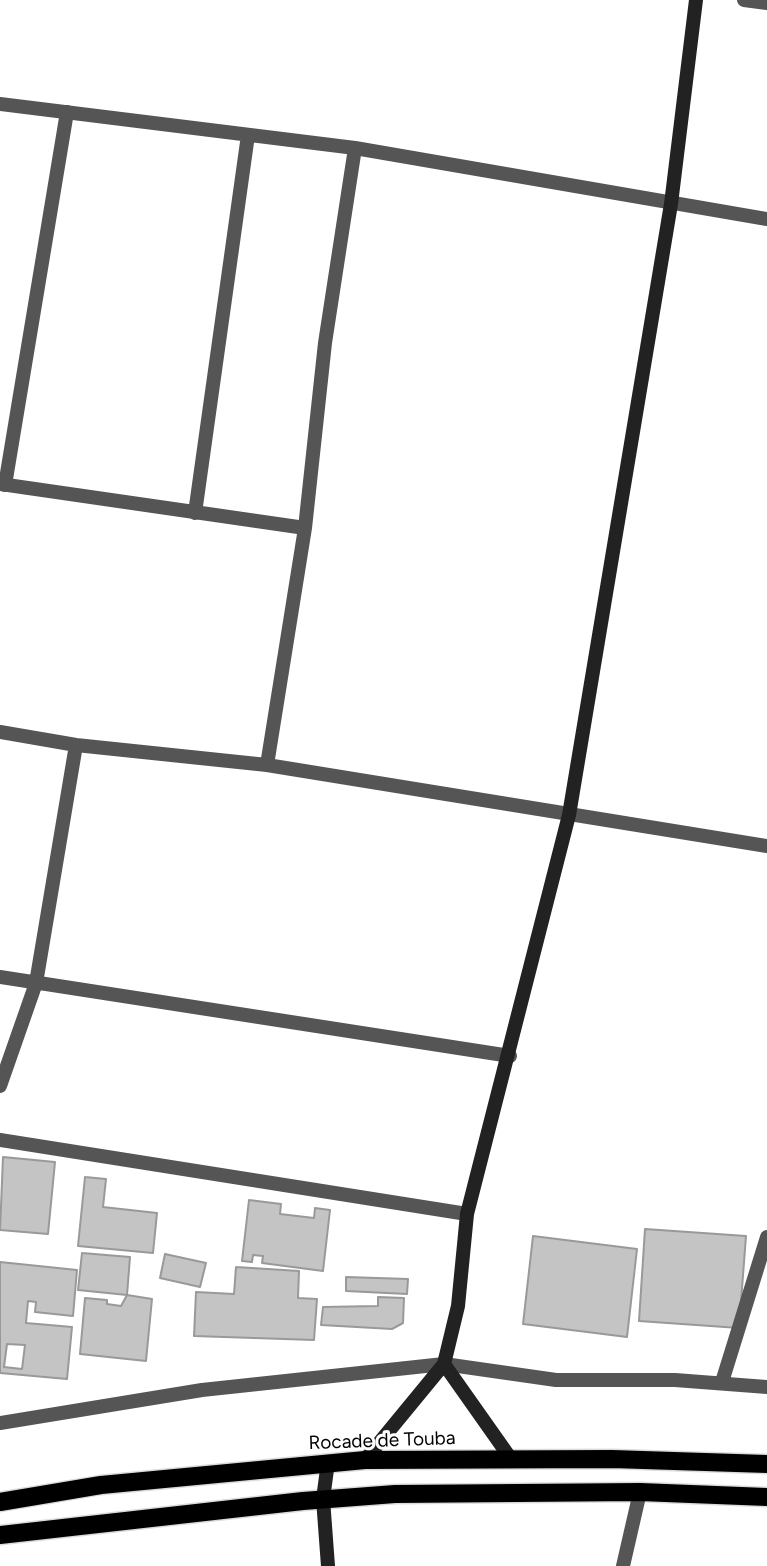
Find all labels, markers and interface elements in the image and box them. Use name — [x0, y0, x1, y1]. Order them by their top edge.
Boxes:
street label: Rocade de Touba — [308, 1427, 456, 1455]

